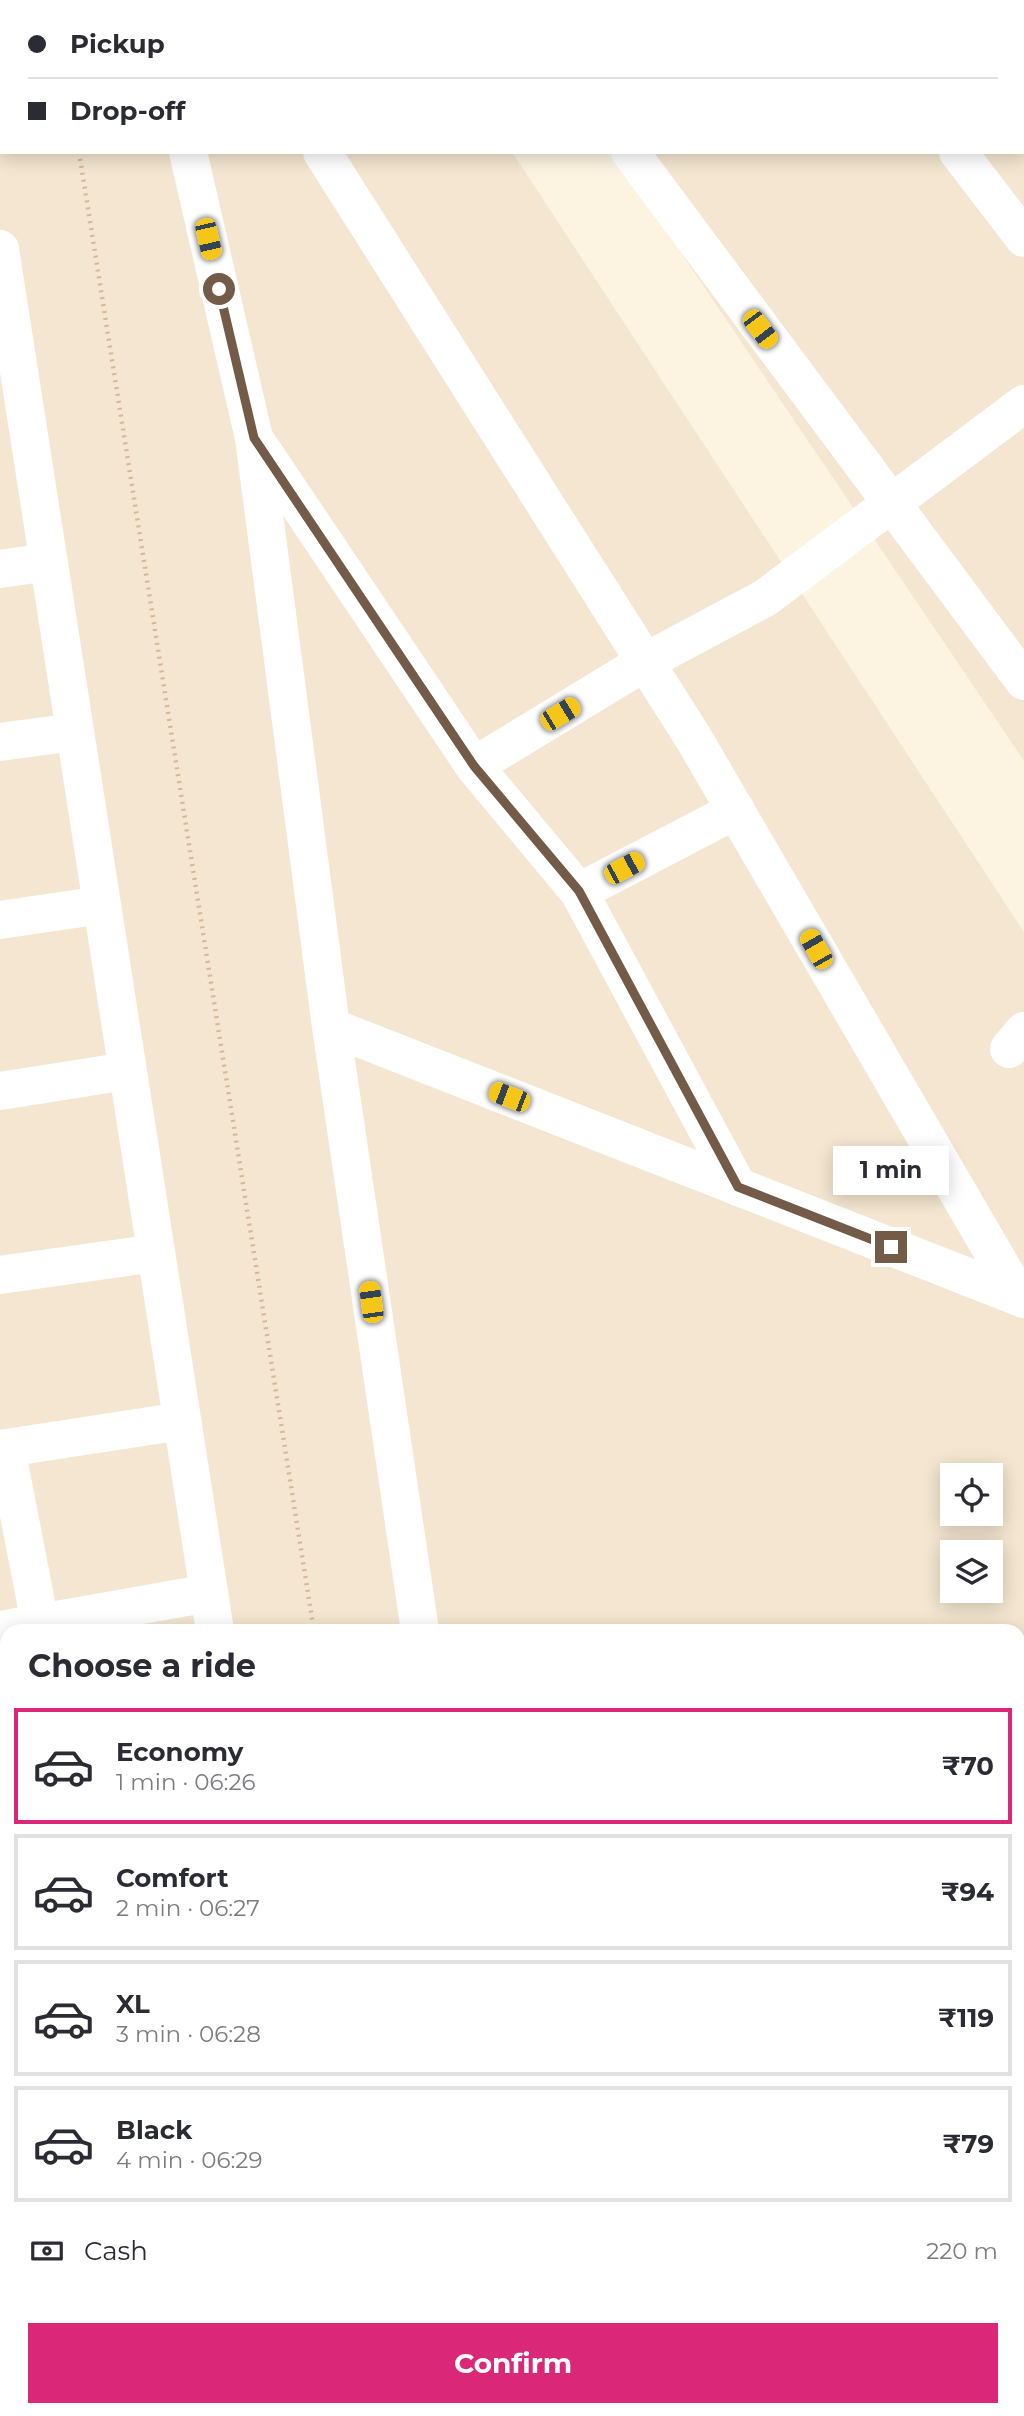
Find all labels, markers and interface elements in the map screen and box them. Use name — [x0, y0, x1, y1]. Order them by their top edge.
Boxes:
text: Pickup — [70, 28, 165, 60]
text: Drop-off — [70, 95, 185, 127]
car — [194, 216, 223, 262]
route start — [203, 273, 235, 305]
car — [739, 306, 782, 352]
car — [537, 694, 584, 734]
car — [601, 849, 648, 887]
car — [797, 926, 836, 972]
car — [486, 1080, 533, 1114]
callout: 1 min — [833, 1146, 949, 1194]
text: 1 min — [860, 1156, 922, 1184]
route end — [875, 1231, 907, 1263]
car — [358, 1280, 385, 1324]
map controls — [940, 1463, 1003, 1603]
button: locate — [940, 1463, 1003, 1526]
button: layers — [940, 1540, 1003, 1603]
text: Choose a ride — [28, 1646, 256, 1685]
icon: car — [32, 1735, 95, 1798]
text: Economy — [116, 1736, 243, 1768]
text: ₹70 — [942, 1750, 994, 1782]
text: 1 min · 06:26 — [116, 1768, 255, 1796]
icon: car — [32, 1861, 95, 1924]
text: Comfort — [116, 1862, 228, 1894]
text: ₹94 — [941, 1876, 994, 1908]
text: 2 min · 06:27 — [116, 1894, 260, 1922]
icon: car — [32, 1987, 95, 2050]
text: XL — [116, 1988, 150, 2020]
text: ₹119 — [938, 2002, 994, 2034]
text: 3 min · 06:28 — [116, 2020, 261, 2048]
icon: car — [32, 2113, 95, 2176]
text: Black — [116, 2114, 192, 2146]
text: ₹79 — [942, 2128, 994, 2160]
text: 4 min · 06:29 — [116, 2146, 262, 2174]
icon: cash — [28, 2232, 66, 2270]
text: Cash — [84, 2235, 148, 2267]
text: 220 m — [926, 2237, 998, 2265]
button: Confirm — [28, 2323, 998, 2403]

